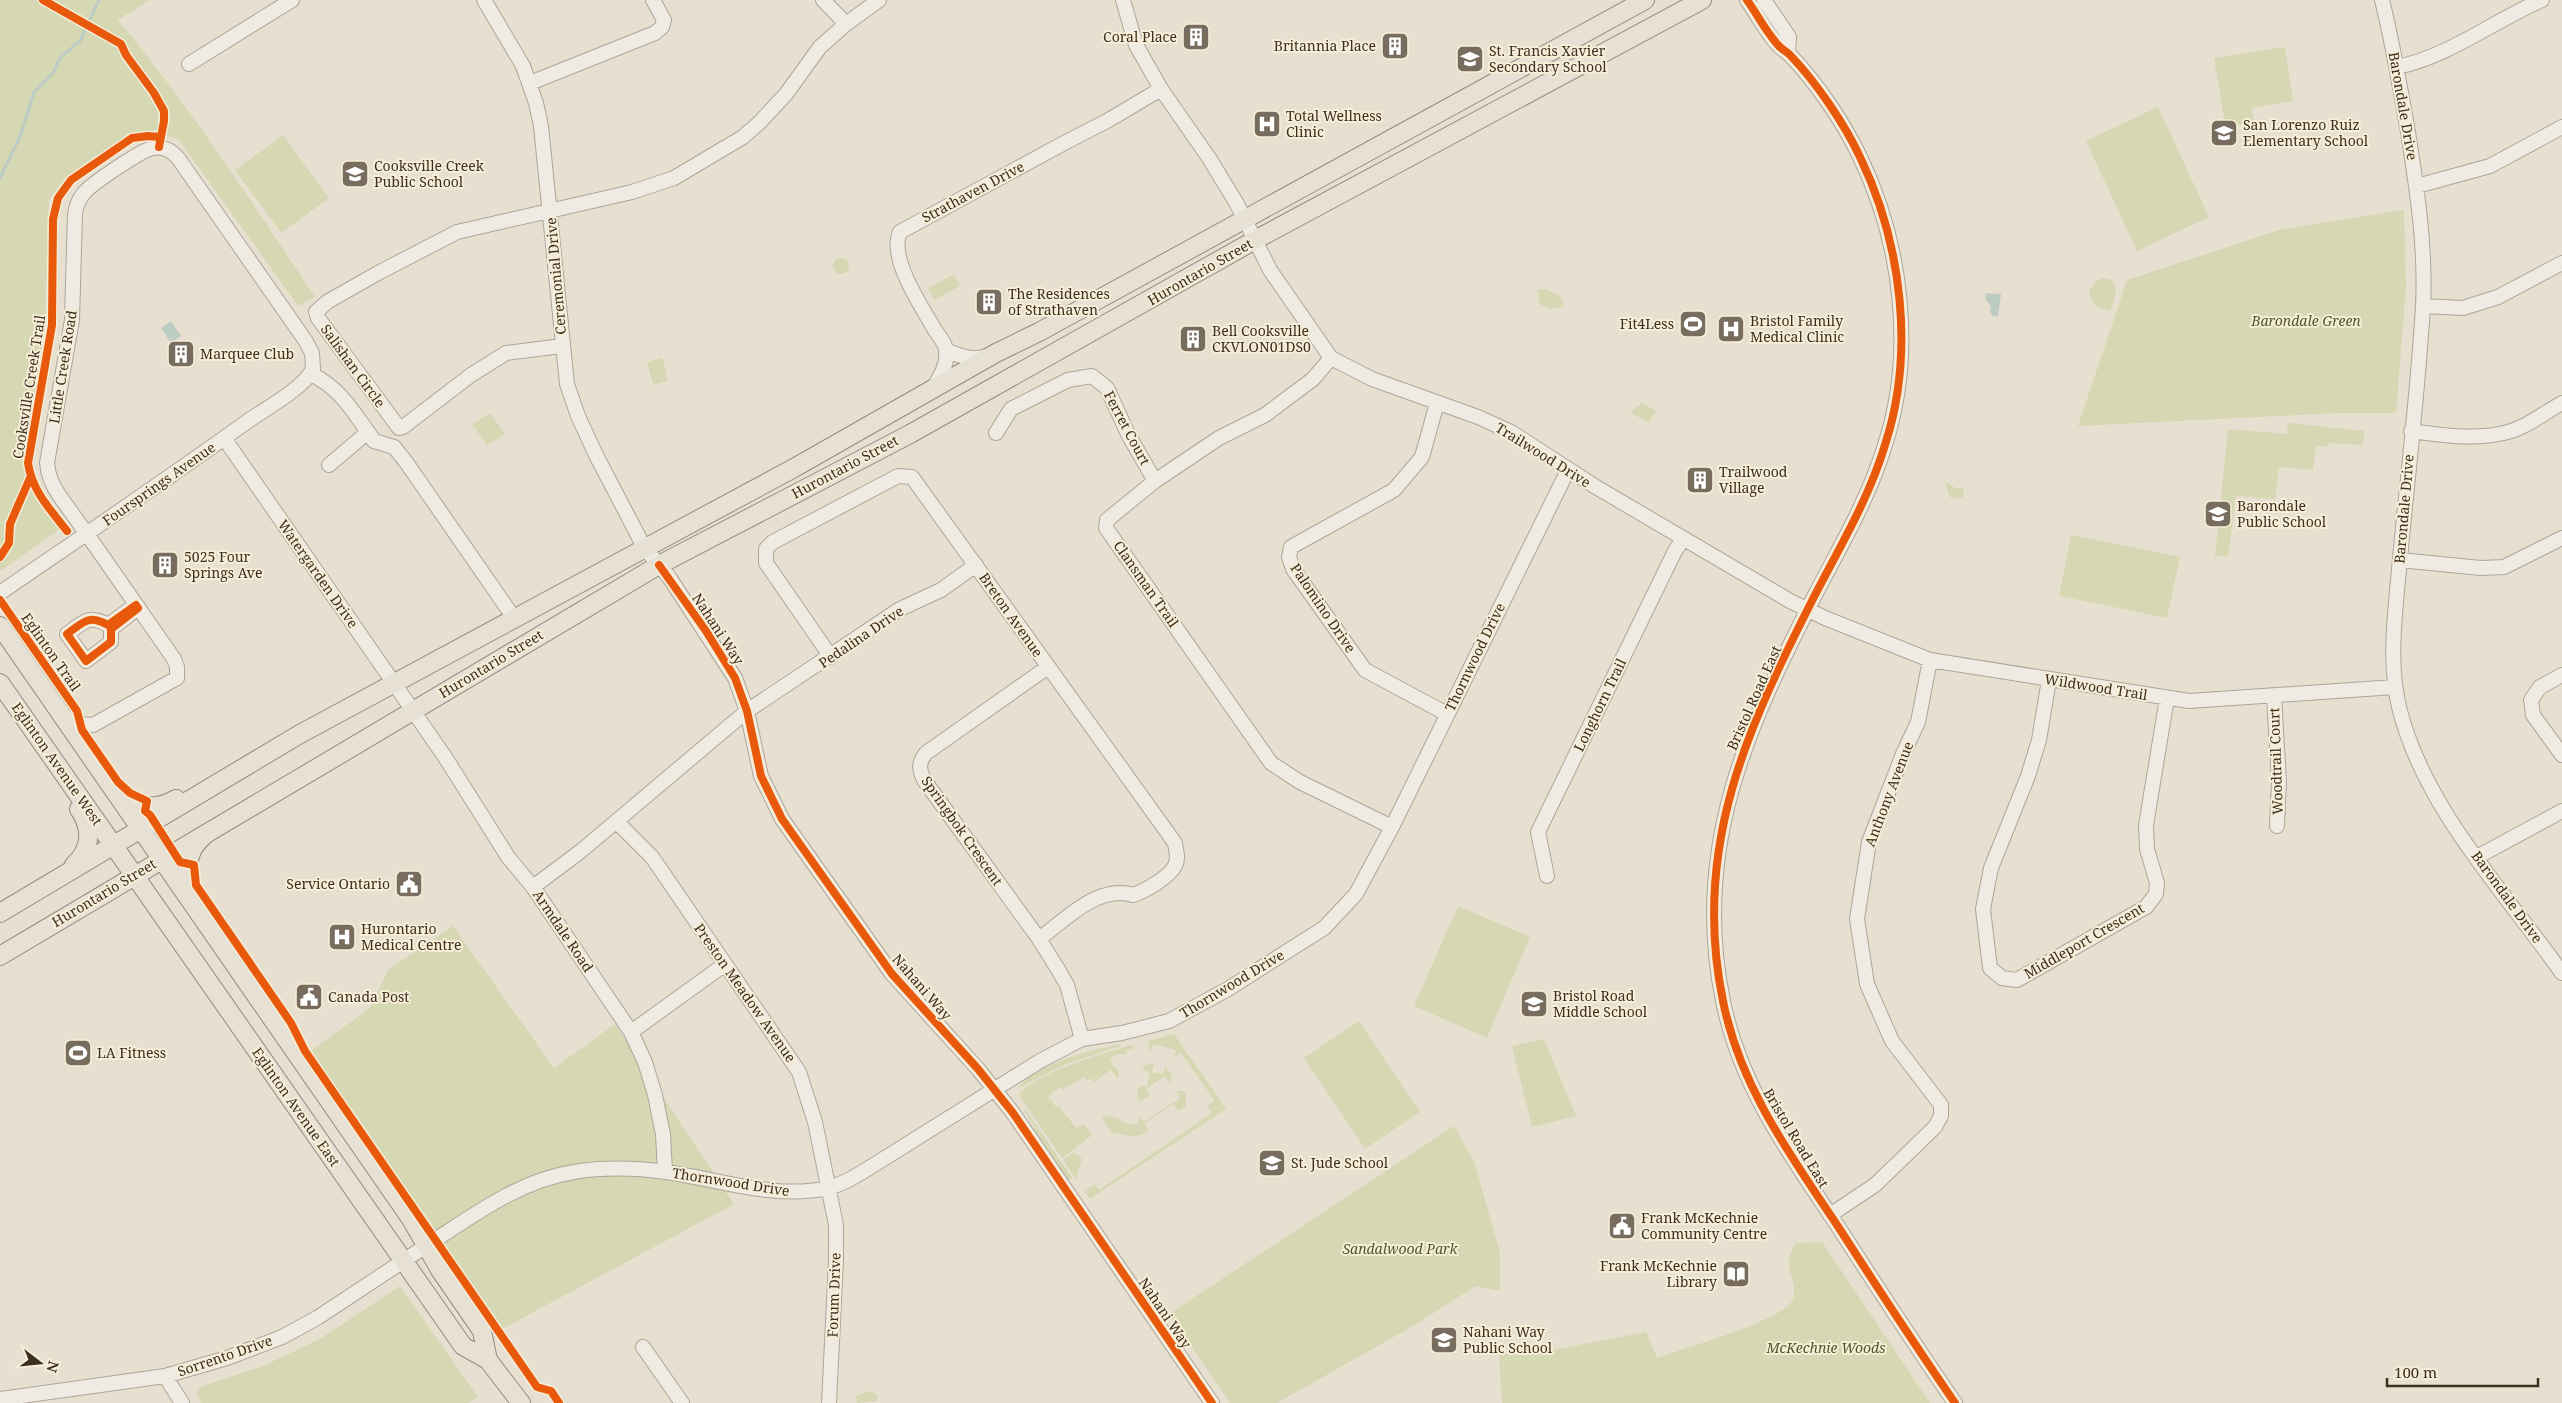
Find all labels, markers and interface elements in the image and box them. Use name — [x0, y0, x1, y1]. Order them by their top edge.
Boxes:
building icon: Coral Place — [1181, 22, 1211, 52]
place label: Coral Place — [1103, 27, 1177, 46]
building icon: Britannia Place — [1380, 31, 1410, 61]
place label: Britannia Place — [1274, 36, 1376, 55]
place label: St. Francis Xavier Secondary School — [1489, 41, 1607, 76]
school or university icon: St. Francis Xavier Secondary School — [1455, 44, 1485, 74]
street label: Barondale Drive — [2385, 50, 2422, 162]
place label: Total Wellness Clinic — [1286, 106, 1382, 141]
hospital icon: Total Wellness Clinic — [1252, 109, 1282, 139]
place label: San Lorenzo Ruiz Elementary School — [2243, 115, 2369, 150]
school or university icon: San Lorenzo Ruiz Elementary School — [2209, 118, 2239, 148]
place label: Cooksville Creek Public School — [374, 156, 485, 191]
street label: Strathaven Drive — [918, 157, 1027, 227]
school or university icon: Cooksville Creek Public School — [340, 159, 370, 189]
street label: Ceremonial Drive — [541, 217, 570, 335]
street label: Hurontario Street — [1144, 234, 1256, 309]
place label: The Residences of Strathaven — [1008, 284, 1110, 319]
building icon: The Residences of Strathaven — [974, 287, 1004, 317]
street label: Little Creek Road — [44, 309, 81, 425]
sports icon: Fit4Less — [1678, 309, 1708, 339]
place label: Bristol Family Medical Clinic — [1750, 311, 1844, 346]
park label: Barondale Green — [2250, 311, 2361, 330]
street label: Cooksville Creek Trail — [8, 313, 49, 460]
place label: Fit4Less — [1620, 314, 1674, 333]
hospital icon: Bristol Family Medical Clinic — [1716, 314, 1746, 344]
street label: Salishan Circle — [317, 320, 390, 411]
place label: Bell Cooksville CKVLON01DS0 — [1212, 321, 1311, 356]
building icon: Bell Cooksville CKVLON01DS0 — [1178, 324, 1208, 354]
building icon: Marquee Club — [166, 339, 196, 369]
place label: Marquee Club — [200, 344, 294, 363]
street label: Ferret Court — [1100, 387, 1155, 468]
street label: Trailwood Drive — [1492, 418, 1594, 491]
street label: Hurontario Street — [788, 430, 902, 503]
street label: Foursprings Avenue — [98, 437, 219, 530]
street label: Barondale Drive — [2389, 454, 2418, 564]
place label: Trailwood Village — [1719, 462, 1788, 497]
building icon: Trailwood Village — [1685, 465, 1715, 495]
place label: Barondale Public School — [2237, 496, 2327, 531]
school or university icon: Barondale Public School — [2203, 499, 2233, 529]
street label: Watergarden Drive — [274, 516, 363, 632]
street label: Clansman Trail — [1110, 537, 1184, 631]
place label: 5025 Four Springs Ave — [184, 547, 262, 582]
building icon: 5025 Four Springs Ave — [150, 550, 180, 580]
street label: Palomino Drive — [1286, 559, 1360, 656]
street label: Breton Avenue — [975, 569, 1048, 661]
street label: Nahani Way — [688, 589, 749, 668]
street label: Thornwood Drive — [1440, 599, 1509, 714]
street label: Pedalina Drive — [815, 601, 907, 672]
street label: Eglinton Trail — [17, 609, 86, 695]
street label: Hurontario Street — [435, 625, 546, 702]
street label: Bristol Road East — [1722, 642, 1785, 753]
street label: Longhorn Trail — [1569, 655, 1631, 754]
street label: Wildwood Trail — [2043, 669, 2150, 704]
street label: Eglinton Avenue West — [8, 698, 107, 829]
street label: Woodtrail Court — [2264, 707, 2287, 815]
street label: Anthony Avenue — [1860, 739, 1917, 849]
street label: Springbok Crescent — [917, 772, 1007, 889]
street label: Barondale Drive — [2468, 847, 2547, 947]
street label: Hurontario Street — [48, 854, 159, 931]
public building icon: Service Ontario — [394, 869, 424, 899]
place label: Service Ontario — [286, 874, 390, 893]
street label: Armdale Road — [529, 886, 598, 976]
street label: Middleport Crescent — [2020, 898, 2147, 983]
place label: Hurontario Medical Centre — [361, 919, 462, 954]
street label: Preston Meadow Avenue — [690, 919, 801, 1066]
hospital icon: Hurontario Medical Centre — [327, 922, 357, 952]
street label: Thornwood Drive — [1176, 945, 1287, 1022]
street label: Nahani Way — [888, 950, 956, 1024]
public building icon: Canada Post — [294, 982, 324, 1012]
place label: Bristol Road Middle School — [1553, 986, 1648, 1021]
place label: Canada Post — [328, 987, 409, 1006]
school or university icon: Bristol Road Middle School — [1519, 989, 1549, 1019]
sports icon: LA Fitness — [63, 1038, 93, 1068]
place label: LA Fitness — [97, 1043, 166, 1062]
street label: Eglinton Avenue East — [248, 1043, 345, 1170]
street label: Bristol Road East — [1759, 1085, 1834, 1191]
school or university icon: St. Jude School — [1257, 1148, 1287, 1178]
place label: St. Jude School — [1291, 1153, 1389, 1172]
street label: Thornwood Drive — [671, 1163, 791, 1200]
place label: Frank McKechnie Community Centre — [1641, 1208, 1767, 1243]
public building icon: Frank McKechnie Community Centre — [1607, 1211, 1637, 1241]
park label: Sandalwood Park — [1342, 1239, 1459, 1258]
street label: Forum Drive — [823, 1252, 844, 1338]
place label: Frank McKechnie Library — [1600, 1256, 1717, 1291]
library icon: Frank McKechnie Library — [1721, 1259, 1751, 1289]
street label: Nahani Way — [1135, 1274, 1196, 1352]
place label: Nahani Way Public School — [1463, 1322, 1553, 1357]
school or university icon: Nahani Way Public School — [1429, 1325, 1459, 1355]
street label: Sorrento Drive — [175, 1330, 275, 1381]
north arrow — [15, 1338, 65, 1388]
park label: McKechnie Woods — [1765, 1338, 1886, 1357]
scale bar — [2387, 1356, 2538, 1388]
text: N — [42, 1359, 64, 1375]
text: 100 m — [2394, 1362, 2437, 1382]

